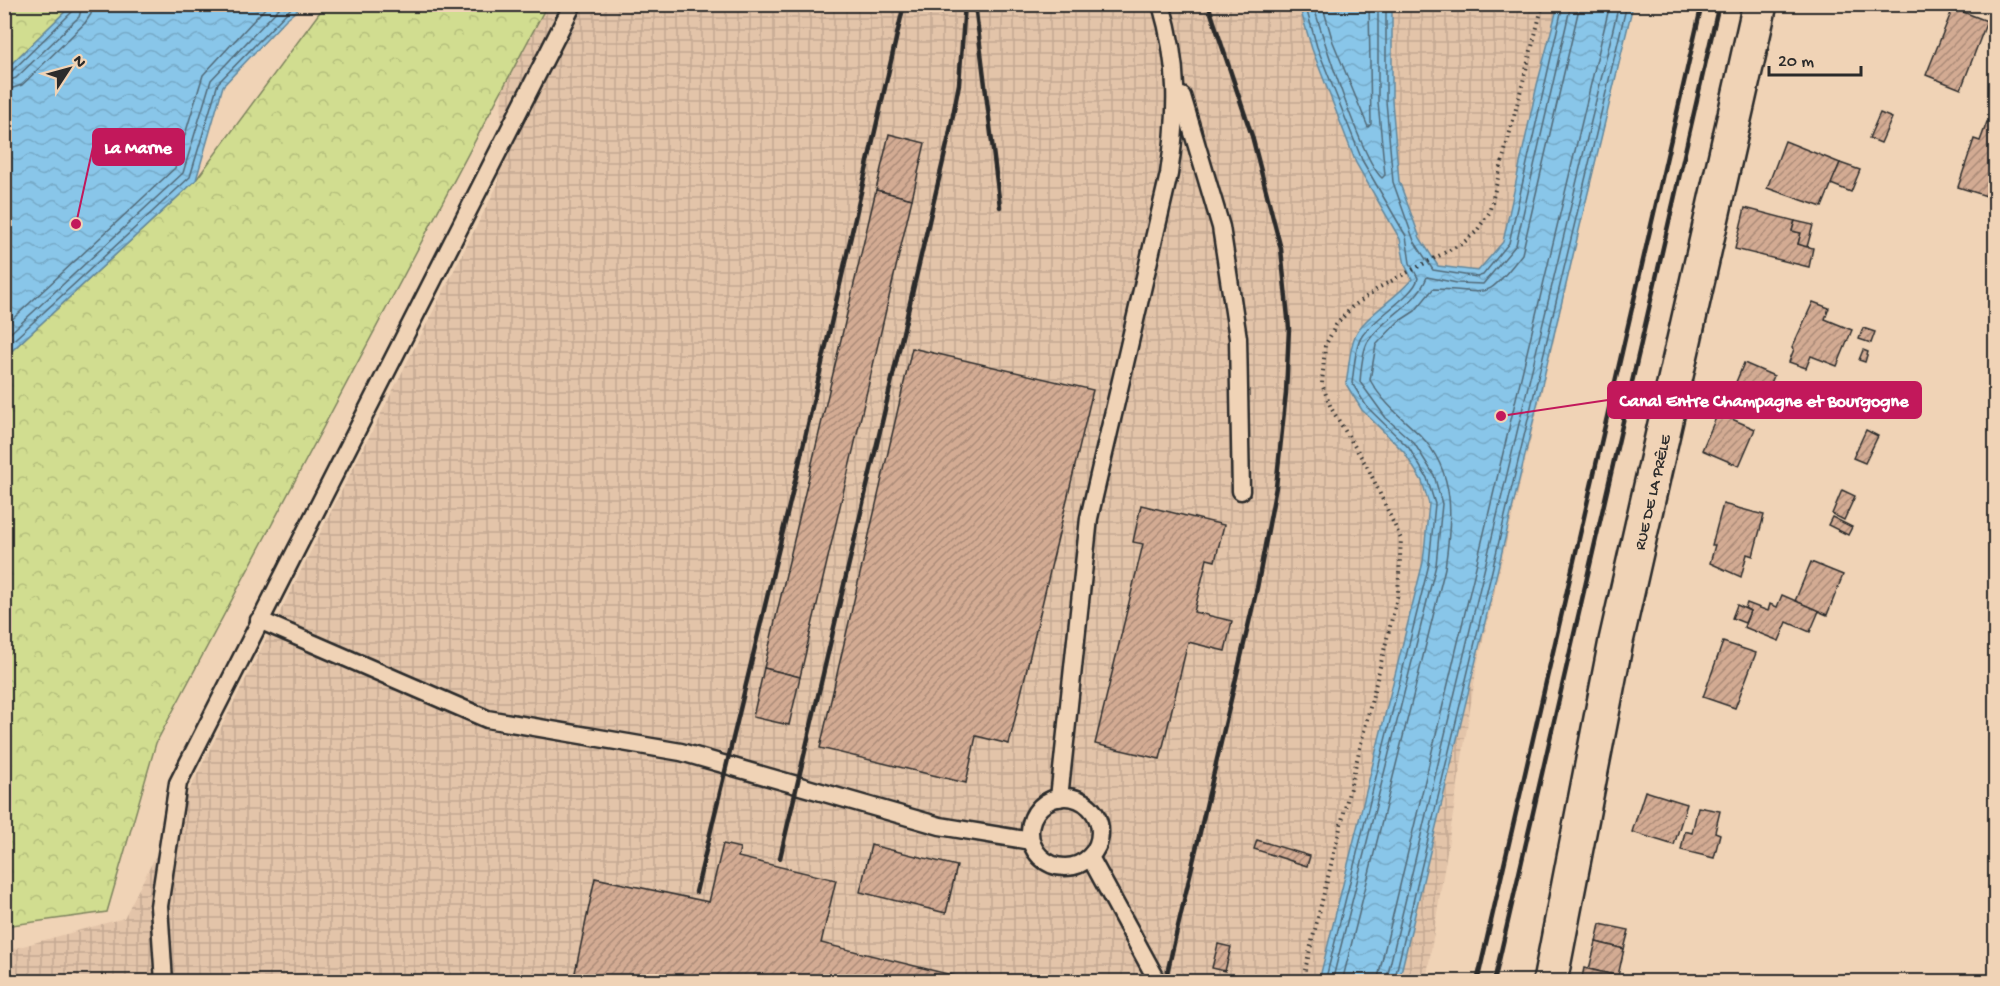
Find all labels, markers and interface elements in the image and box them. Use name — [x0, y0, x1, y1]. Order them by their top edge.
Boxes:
north arrow — [39, 39, 99, 99]
scale bar — [1769, 39, 1860, 77]
text: N — [68, 52, 89, 72]
text: 20 m — [1778, 52, 1814, 73]
callout: La Marne — [93, 129, 184, 165]
text: La Marne — [104, 139, 172, 160]
callout: Canal Entre Champagne et Bourgogne — [1608, 382, 1921, 418]
text: Canal Entre Champagne et Bourgogne — [1619, 392, 1909, 413]
street label: RUE DE LA PRÊLE — [1631, 432, 1677, 552]

